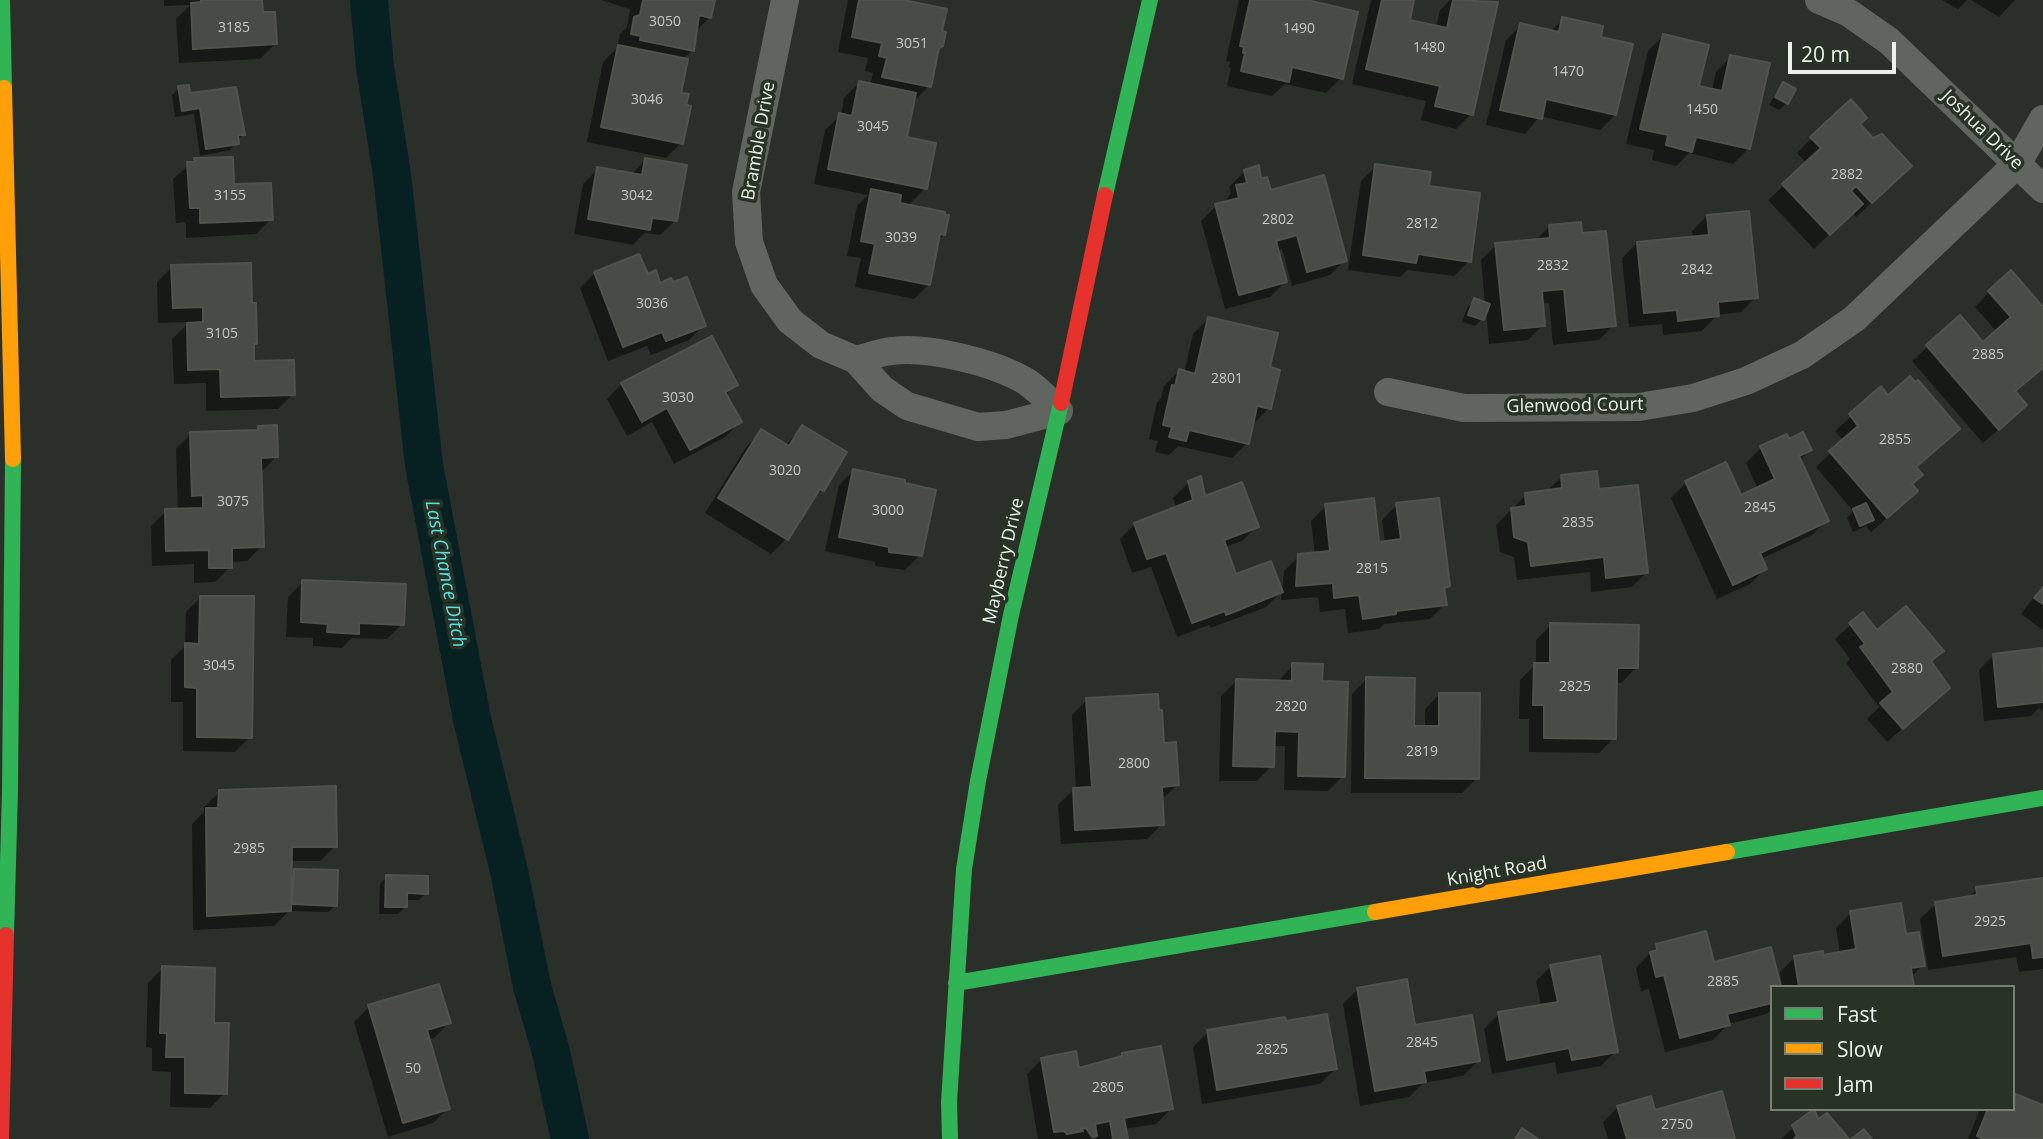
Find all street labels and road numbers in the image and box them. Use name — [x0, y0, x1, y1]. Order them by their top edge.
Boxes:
street label: Bramble Drive — [738, 80, 780, 202]
street label: Joshua Drive — [1937, 86, 2027, 174]
street label: Glenwood Court — [1506, 394, 1644, 418]
street label: Mayberry Drive — [979, 496, 1029, 626]
street label: Knight Road — [1445, 853, 1549, 891]

